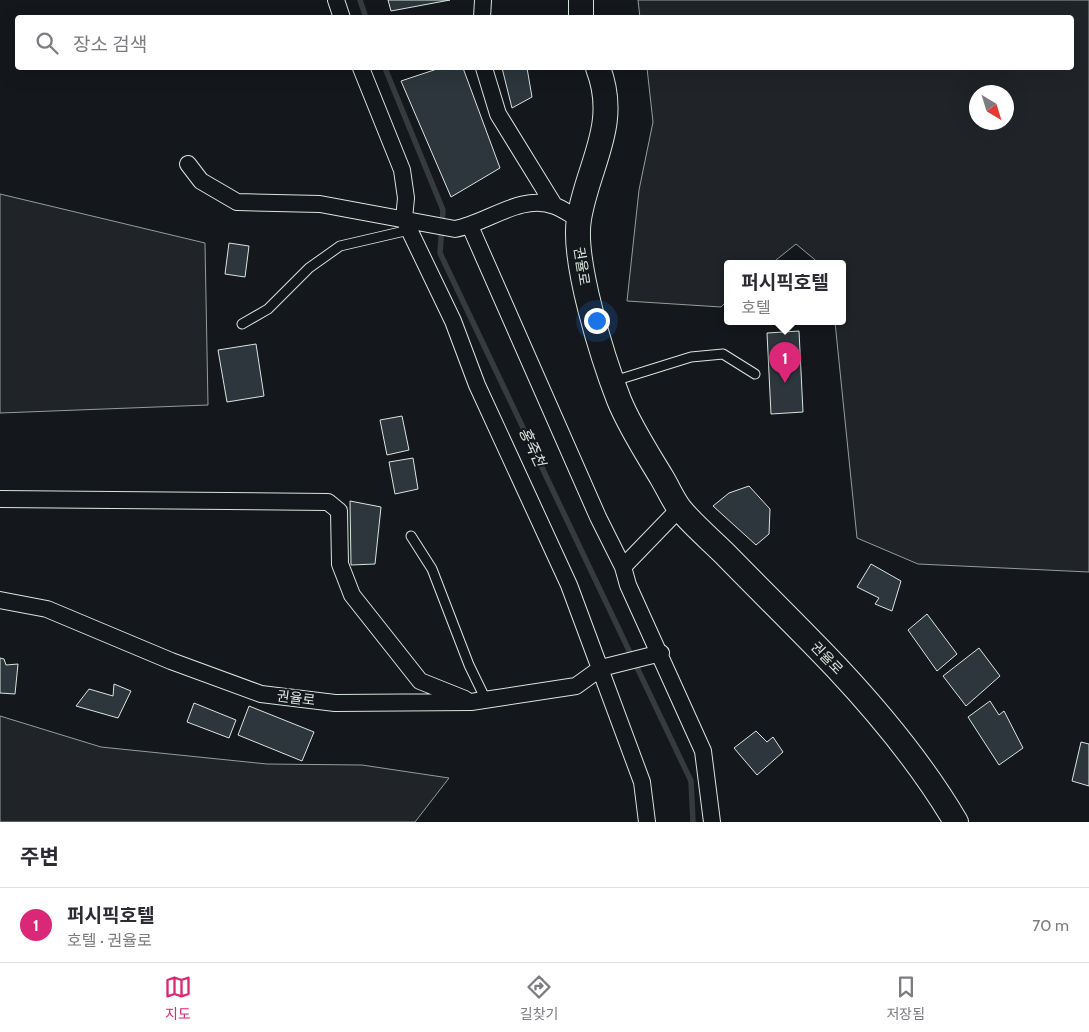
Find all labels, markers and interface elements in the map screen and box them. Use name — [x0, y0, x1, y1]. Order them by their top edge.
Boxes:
search box — [15, 15, 1074, 70]
icon: search — [33, 29, 61, 57]
text: 장소 검색 — [73, 33, 147, 56]
north arrow — [969, 85, 1014, 130]
street label: 권율로 — [570, 246, 594, 287]
popup — [724, 260, 846, 325]
text: 퍼시픽호텔 — [741, 271, 829, 294]
text: 호텔 — [741, 298, 771, 317]
your location — [584, 308, 610, 334]
pin: 1 — [769, 342, 801, 383]
water label: 홍죽천 — [515, 424, 550, 472]
street label: 권율로 — [807, 638, 847, 678]
street label: 권율로 — [276, 687, 316, 709]
text: 주변 — [20, 844, 59, 869]
text: 퍼시픽호텔 — [67, 904, 154, 927]
text: 1 — [33, 916, 39, 935]
text: 70 m — [1032, 916, 1069, 935]
text: 호텔 · 권율로 — [67, 931, 152, 950]
tab: 지도 — [164, 973, 192, 1023]
tab: 길찾기 — [520, 973, 559, 1023]
tab: 저장됨 — [886, 973, 925, 1023]

